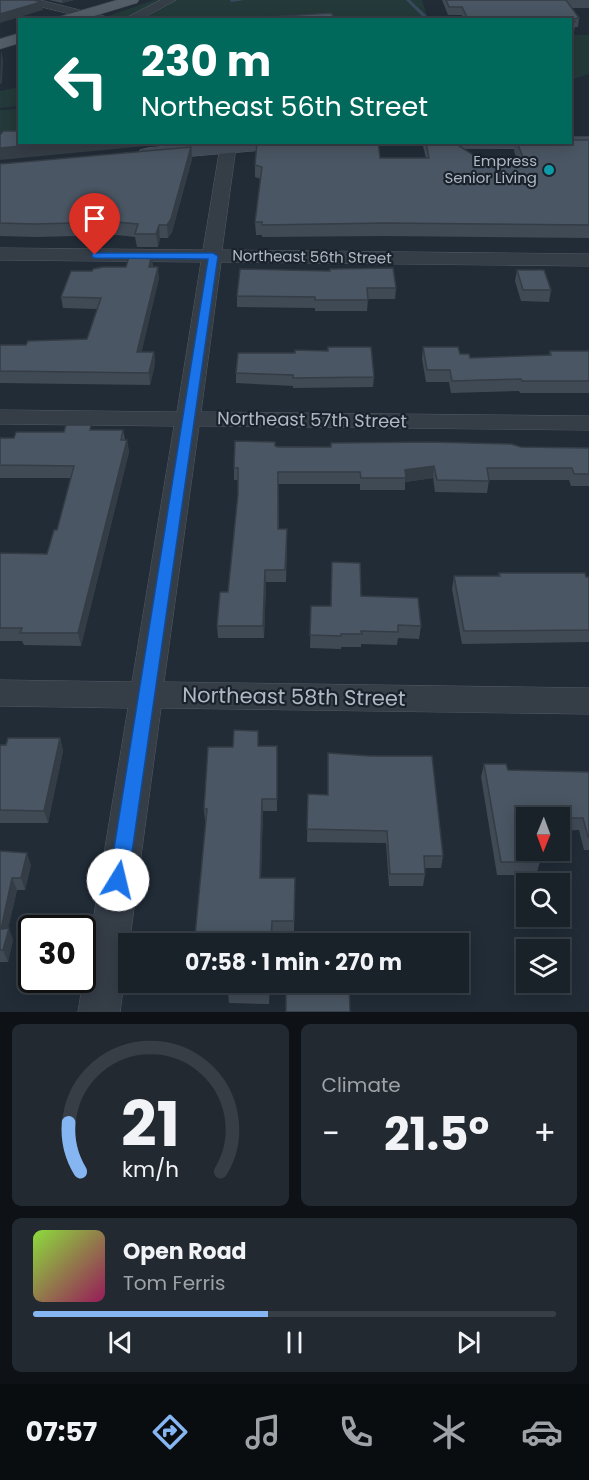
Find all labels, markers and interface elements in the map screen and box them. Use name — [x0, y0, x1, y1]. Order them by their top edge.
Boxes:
text: 230 m — [141, 32, 271, 91]
icon: left — [42, 42, 120, 120]
text: Northeast 56th Street — [141, 88, 428, 125]
place label: Empress Senior Living — [444, 150, 537, 188]
marker: Empress Senior Living — [542, 163, 556, 177]
pin — [69, 193, 120, 255]
icon: arrive — [78, 202, 111, 235]
street label: Northeast 56th Street — [232, 245, 392, 268]
street label: Northeast 57th Street — [217, 405, 407, 434]
street label: Northeast 58th Street — [182, 680, 406, 713]
north arrow — [516, 807, 570, 861]
map controls — [516, 807, 570, 993]
position arrow — [86, 848, 150, 912]
button: search — [516, 873, 570, 927]
speed limit sign: 30 — [18, 915, 96, 993]
button: layers — [516, 939, 570, 993]
text: 07:58 · 1 min · 270 m — [185, 947, 402, 978]
text: Climate — [322, 1071, 401, 1099]
text: 21 — [121, 1080, 180, 1168]
text: 21.5° — [384, 1103, 489, 1166]
text: − — [322, 1110, 340, 1157]
text: + — [533, 1110, 556, 1157]
text: km/h — [122, 1154, 179, 1185]
text: Open Road — [123, 1236, 247, 1267]
text: Tom Ferris — [123, 1269, 225, 1297]
icon: previous — [104, 1326, 137, 1359]
icon: pause — [278, 1326, 311, 1359]
icon: next — [452, 1326, 485, 1359]
icon: directions — [149, 1411, 191, 1453]
icon: music — [242, 1411, 284, 1453]
icon: phone — [335, 1411, 377, 1453]
icon: climate — [428, 1411, 470, 1453]
icon: car — [521, 1411, 563, 1453]
text: 07:57 — [26, 1413, 97, 1450]

